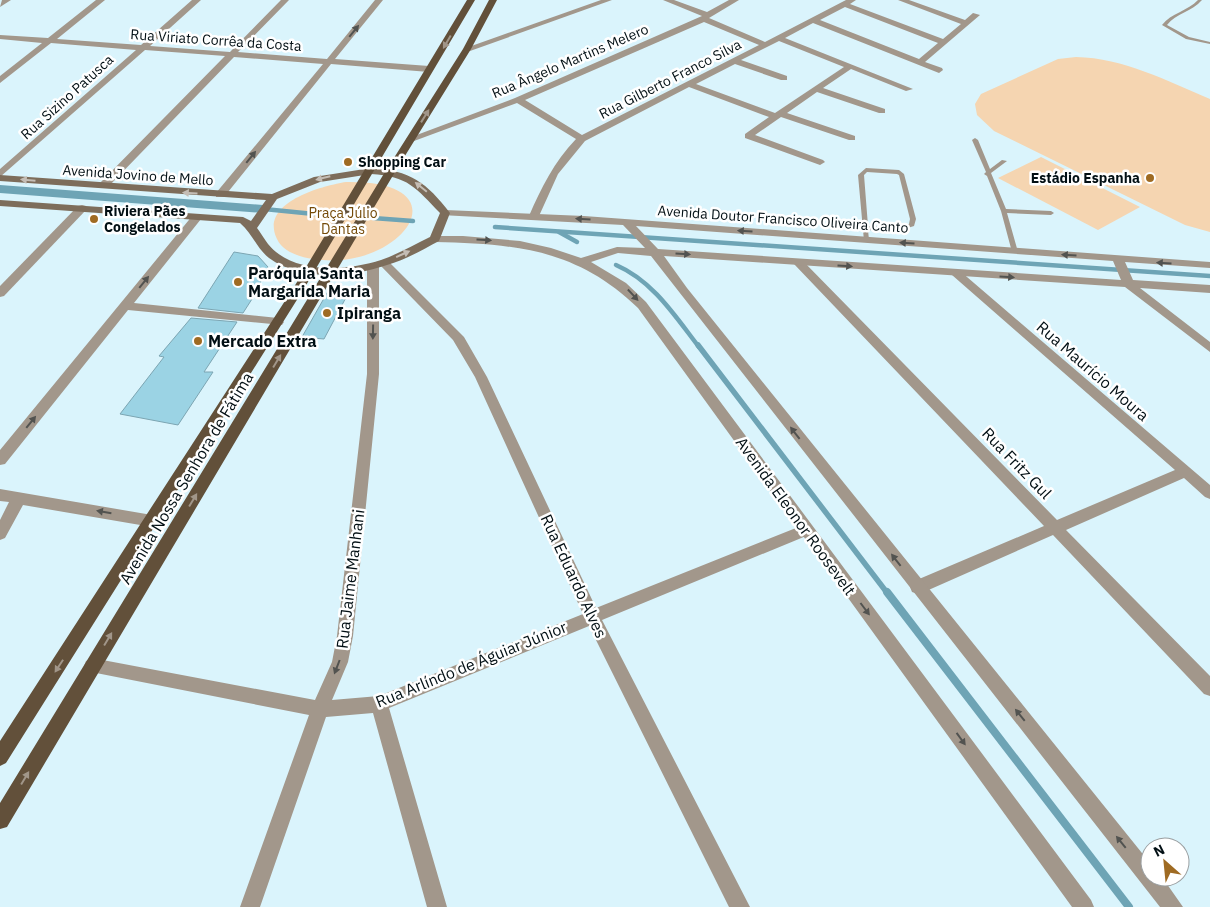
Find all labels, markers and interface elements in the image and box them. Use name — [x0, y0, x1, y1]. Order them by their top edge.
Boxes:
street label: Rua Ângelo Martins Melero — [489, 20, 651, 102]
street label: Rua Viriato Corrêa da Costa — [130, 25, 303, 55]
one-way arrow — [348, 25, 359, 38]
street label: Rua Gilberto Franco Silva — [596, 35, 745, 123]
one-way arrow — [442, 36, 451, 49]
street label: Rua Sizino Patusca — [17, 50, 117, 143]
one-way arrow — [421, 110, 430, 123]
one-way arrow — [245, 151, 256, 164]
place label: Shopping Car — [358, 153, 446, 171]
marker: Shopping Car — [342, 156, 354, 168]
street label: Avenida Jovino de Mello — [62, 161, 214, 189]
place label: Estádio Espanha — [1031, 169, 1140, 187]
marker: Estádio Espanha — [1144, 172, 1156, 184]
one-way arrow — [315, 174, 330, 182]
one-way arrow — [19, 176, 35, 184]
one-way arrow — [415, 182, 428, 193]
one-way arrow — [181, 188, 197, 196]
street label: Avenida Doutor Francisco Oliveira Canto — [657, 201, 909, 237]
place label: Riviera Pães Congelados — [104, 202, 185, 236]
park label: Praça Júlio Dantas — [309, 204, 378, 238]
marker: Riviera Pães Congelados — [88, 213, 100, 225]
one-way arrow — [575, 215, 591, 223]
one-way arrow — [737, 227, 753, 235]
one-way arrow — [476, 237, 492, 245]
one-way arrow — [899, 239, 915, 247]
one-way arrow — [396, 250, 410, 258]
one-way arrow — [675, 251, 691, 259]
one-way arrow — [1061, 251, 1077, 259]
one-way arrow — [1156, 258, 1172, 266]
one-way arrow — [837, 262, 853, 270]
place label: Paróquia Santa Margarida Maria — [248, 263, 370, 301]
one-way arrow — [999, 273, 1015, 281]
one-way arrow — [138, 276, 149, 289]
marker: Paróquia Santa Margarida Maria — [232, 276, 244, 288]
one-way arrow — [627, 289, 639, 301]
place label: Ipiranga — [337, 303, 401, 323]
marker: Ipiranga — [321, 307, 333, 319]
street label: Rua Maurício Moura — [1033, 317, 1154, 426]
one-way arrow — [369, 324, 377, 340]
place label: Mercado Extra — [208, 331, 317, 351]
marker: Mercado Extra — [192, 335, 204, 347]
one-way arrow — [273, 355, 282, 368]
street label: Avenida Nossa Senhora de Fátima — [115, 368, 257, 587]
one-way arrow — [25, 416, 36, 429]
street label: Rua Fritz Gul — [978, 423, 1056, 503]
one-way arrow — [790, 427, 801, 440]
street label: Avenida Eleonor Roosevelt — [732, 433, 860, 599]
one-way arrow — [188, 494, 197, 507]
one-way arrow — [96, 508, 112, 516]
street label: Rua Jaime Manhani — [332, 508, 368, 650]
street label: Rua Eduardo Alves — [537, 511, 611, 641]
one-way arrow — [891, 554, 902, 567]
one-way arrow — [860, 602, 870, 616]
street label: Rua Arlíndo de Águiar Júnior — [372, 616, 570, 712]
one-way arrow — [104, 632, 113, 646]
one-way arrow — [54, 659, 63, 673]
one-way arrow — [333, 660, 341, 674]
one-way arrow — [1014, 708, 1025, 721]
one-way arrow — [956, 733, 966, 746]
one-way arrow — [20, 772, 29, 785]
one-way arrow — [1116, 835, 1127, 848]
north arrow — [1140, 837, 1190, 887]
text: N — [1150, 840, 1168, 861]

